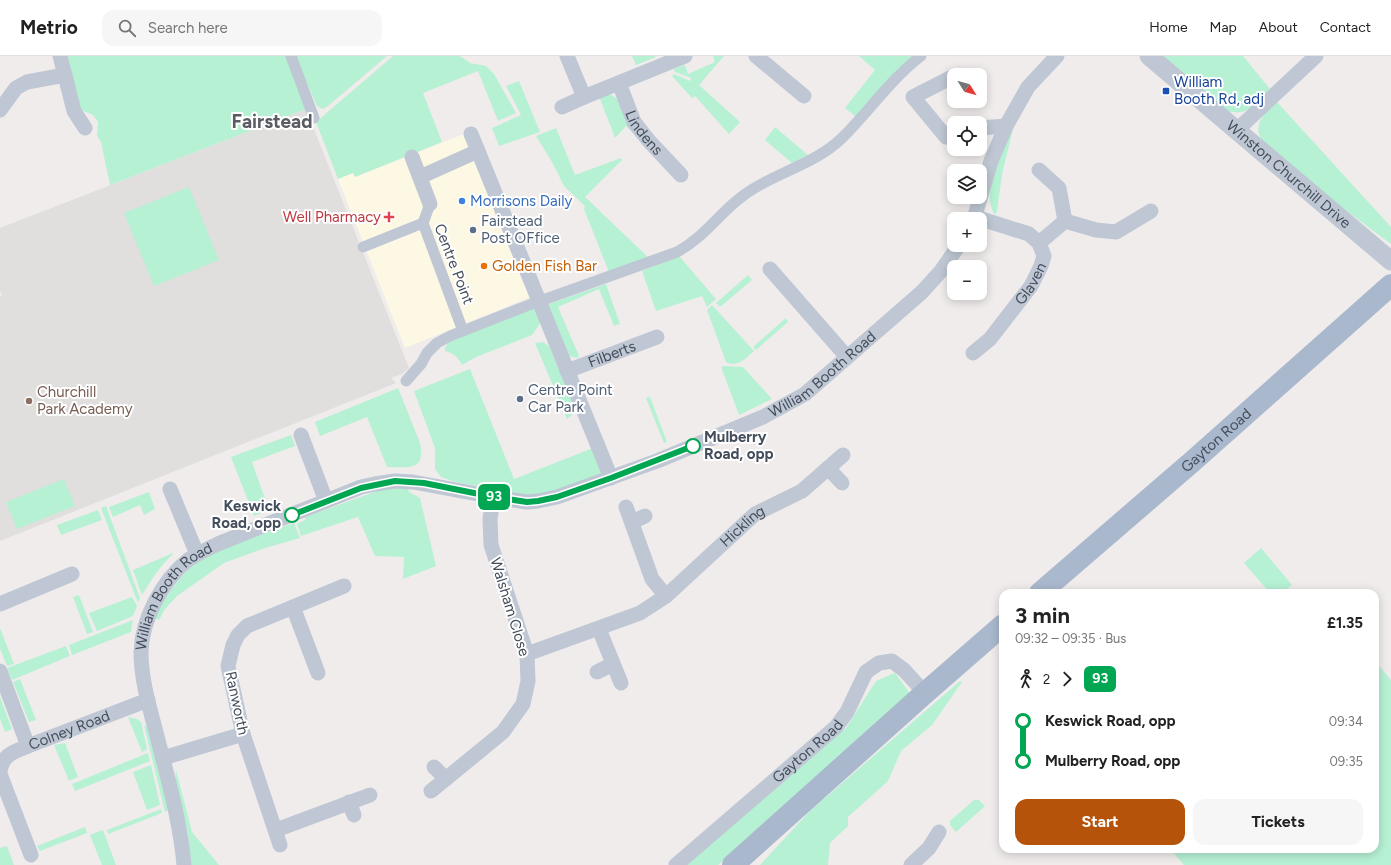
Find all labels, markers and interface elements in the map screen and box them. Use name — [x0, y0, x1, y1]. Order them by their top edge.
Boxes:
search box — [102, 10, 382, 46]
text: Metrio — [20, 16, 78, 39]
icon: search — [116, 17, 138, 39]
text: Search here — [148, 19, 228, 37]
text: Home — [1149, 19, 1188, 36]
text: Map — [1210, 19, 1237, 36]
text: About — [1259, 19, 1298, 36]
text: Contact — [1320, 19, 1371, 36]
north arrow — [947, 68, 987, 108]
map controls — [947, 68, 987, 300]
place label: William Booth Rd, adj — [1174, 73, 1264, 108]
marker: William Booth Rd, adj — [1161, 86, 1171, 96]
street label: Lindens — [621, 108, 667, 159]
district label: Fairstead — [232, 110, 312, 133]
button: locate — [947, 116, 987, 156]
street label: Winston Churchill Drive — [1223, 117, 1355, 232]
button: layers — [947, 164, 987, 204]
place label: Morrisons Daily — [470, 192, 573, 210]
marker: Morrisons Daily — [457, 196, 467, 206]
place label: Well Pharmacy — [283, 208, 381, 226]
marker: Well Pharmacy — [384, 212, 394, 222]
place label: Fairstead Post OFfice — [481, 212, 560, 247]
button: + — [947, 212, 987, 252]
street label: Centre Point — [430, 221, 478, 307]
marker: Fairstead Post OFfice — [468, 225, 478, 235]
place label: Golden Fish Bar — [492, 257, 597, 275]
street label: Glaven — [1011, 259, 1050, 308]
button: − — [947, 260, 987, 300]
marker: Golden Fish Bar — [479, 261, 489, 271]
street label: William Booth Road — [766, 327, 879, 421]
street label: Filberts — [585, 337, 638, 371]
place label: Centre Point Car Park — [528, 381, 613, 416]
place label: Churchill Park Academy — [37, 383, 133, 418]
marker: Centre Point Car Park — [515, 394, 525, 404]
marker: Churchill Park Academy — [24, 396, 34, 406]
street label: Gayton Road — [1177, 405, 1255, 476]
place label: Mulberry Road, opp — [704, 428, 773, 463]
marker: Mulberry Road, opp — [685, 438, 701, 454]
line badge: 93 — [476, 484, 512, 510]
text: 93 — [486, 488, 502, 505]
place label: Keswick Road, opp — [212, 497, 281, 532]
street label: Hickling — [716, 502, 768, 551]
marker: Keswick Road, opp — [284, 507, 300, 523]
street label: William Booth Road — [132, 539, 215, 651]
street label: Walsham Close — [486, 555, 534, 659]
text: 3 min — [1015, 602, 1070, 629]
text: £1.35 — [1327, 614, 1363, 632]
text: 09:32 – 09:35 · Bus — [1015, 631, 1126, 646]
icon: walk — [1015, 668, 1037, 690]
icon: forward — [1056, 668, 1078, 690]
street label: Ranworth — [221, 669, 253, 737]
text: 93 — [1092, 670, 1108, 687]
text: 2 — [1043, 672, 1050, 687]
street label: Colney Road — [26, 707, 112, 754]
text: Keswick Road, opp — [1045, 712, 1176, 730]
text: 09:34 — [1329, 714, 1363, 729]
street label: Gayton Road — [769, 716, 847, 787]
text: Mulberry Road, opp — [1045, 752, 1180, 770]
text: 09:35 — [1329, 754, 1363, 769]
button: Start — [1015, 799, 1185, 845]
button: Tickets — [1193, 799, 1363, 845]

